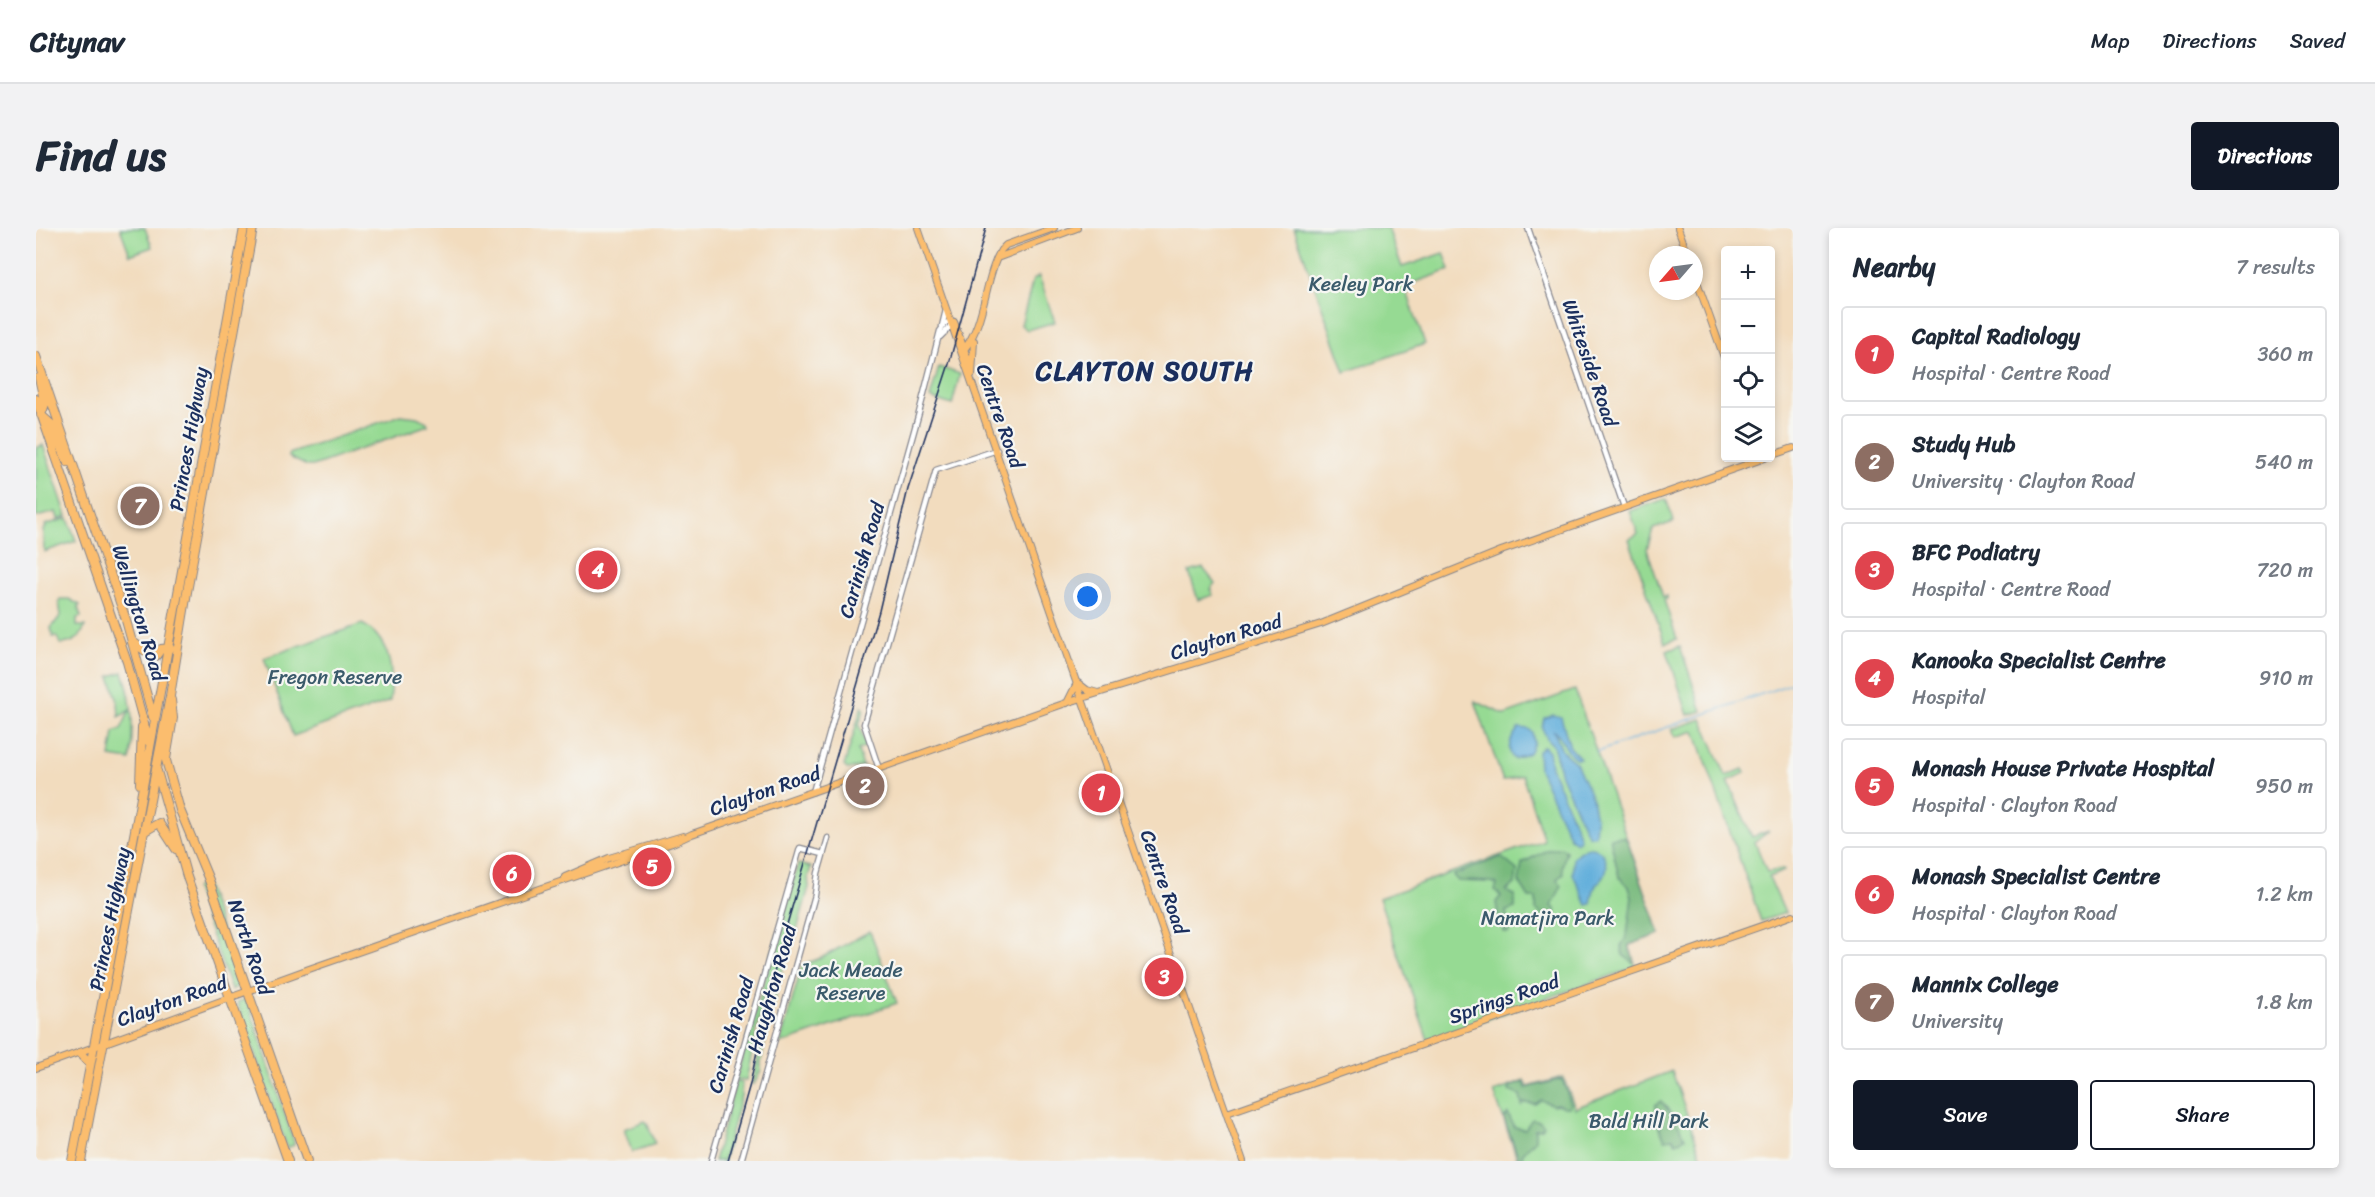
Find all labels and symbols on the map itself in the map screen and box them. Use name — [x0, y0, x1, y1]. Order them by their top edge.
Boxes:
north arrow — [1649, 246, 1703, 300]
park label: Keeley Park — [1309, 267, 1414, 302]
street label: Whiteside Road — [1552, 294, 1629, 433]
district label: CLAYTON SOUTH — [1035, 348, 1254, 394]
street label: Centre Road — [966, 359, 1035, 474]
street label: Princes Highway — [159, 364, 219, 514]
pin: 7 — [120, 484, 160, 528]
street label: Carinish Road — [829, 496, 896, 622]
street label: Wellington Road — [102, 540, 177, 687]
pin: 4 — [578, 548, 618, 592]
your location — [1073, 582, 1102, 611]
street label: Clayton Road — [1166, 603, 1288, 671]
park label: Fregon Reserve — [268, 660, 402, 695]
street label: Clayton Road — [705, 755, 827, 826]
pin: 2 — [846, 764, 884, 808]
pin: 1 — [1082, 770, 1120, 816]
street label: Centre Road — [1130, 825, 1199, 940]
street label: Princes Highway — [79, 843, 141, 994]
pin: 5 — [632, 844, 672, 890]
pin: 6 — [492, 852, 532, 896]
street label: North Road — [217, 894, 283, 1001]
park label: Namatjira Park — [1481, 901, 1615, 936]
street label: Haughton Road — [737, 919, 807, 1057]
park label: Jack Meade Reserve — [798, 953, 903, 1011]
pin: 3 — [1144, 954, 1184, 999]
street label: Springs Road — [1444, 963, 1565, 1034]
street label: Clayton Road — [112, 964, 234, 1037]
street label: Carinish Road — [698, 971, 765, 1097]
park label: Bald Hill Park — [1589, 1104, 1709, 1139]

